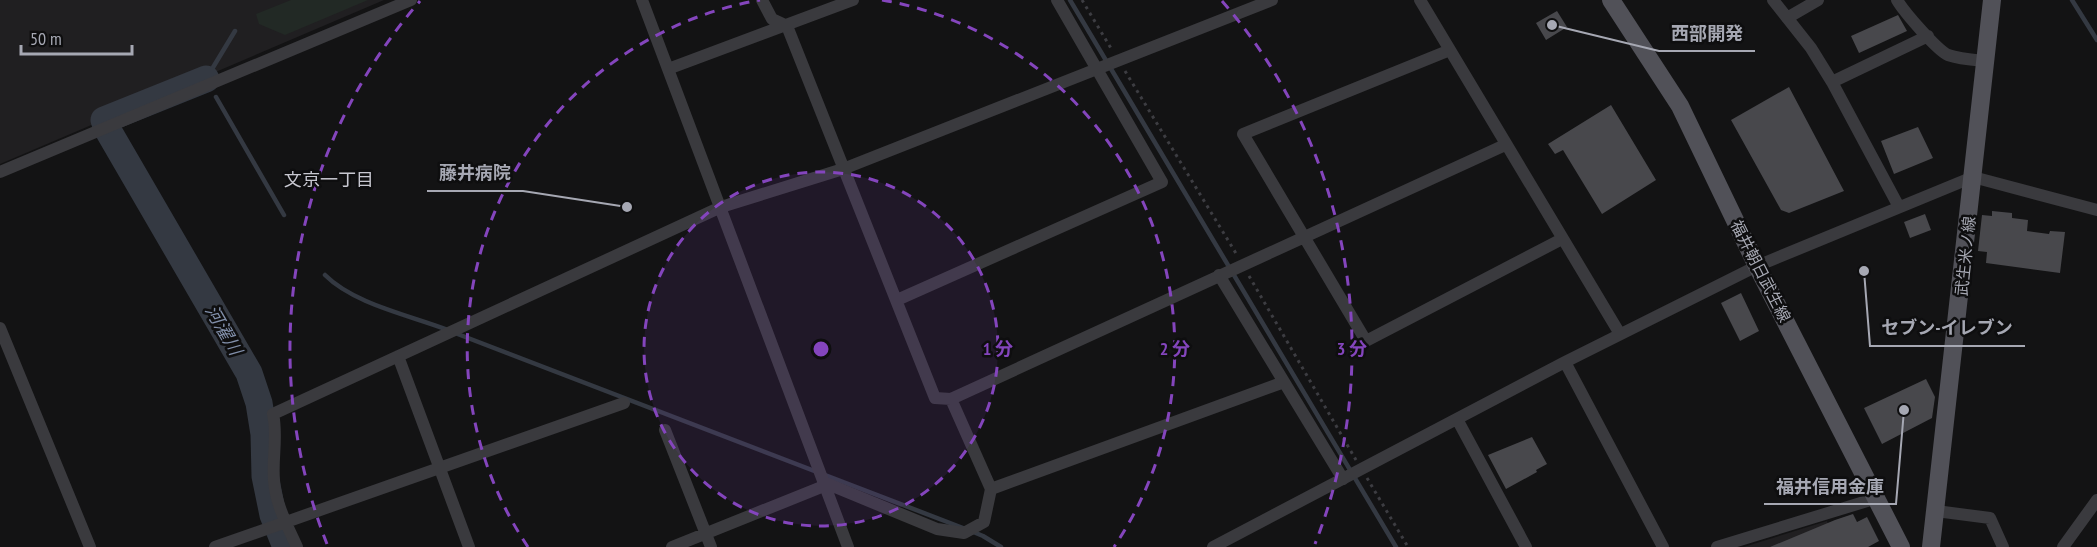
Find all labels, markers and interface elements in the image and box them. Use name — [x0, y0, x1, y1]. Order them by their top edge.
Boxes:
callout: 西部開発 — [1659, 15, 1755, 51]
scale bar — [21, 18, 132, 56]
text: 西部開発 — [1671, 22, 1743, 45]
text: 50 m — [30, 27, 62, 50]
callout: 藤井病院 — [427, 155, 523, 191]
text: 藤井病院 — [439, 161, 511, 184]
district label: 文京一丁目 — [284, 168, 374, 191]
street label: 武生米ノ線 — [1951, 215, 1979, 297]
street label: 福井朝日武生線 — [1727, 217, 1795, 325]
water label: 河濯川 — [201, 301, 248, 361]
callout: セブン-イレブン — [1870, 310, 2025, 346]
text: セブン-イレブン — [1881, 316, 2013, 339]
text: 1 分 — [983, 337, 1013, 360]
text: 2 分 — [1160, 337, 1190, 360]
text: 3 分 — [1337, 337, 1367, 360]
centre of rings — [811, 339, 831, 359]
callout: 福井信用金庫 — [1764, 468, 1896, 504]
text: 福井信用金庫 — [1776, 475, 1884, 498]

